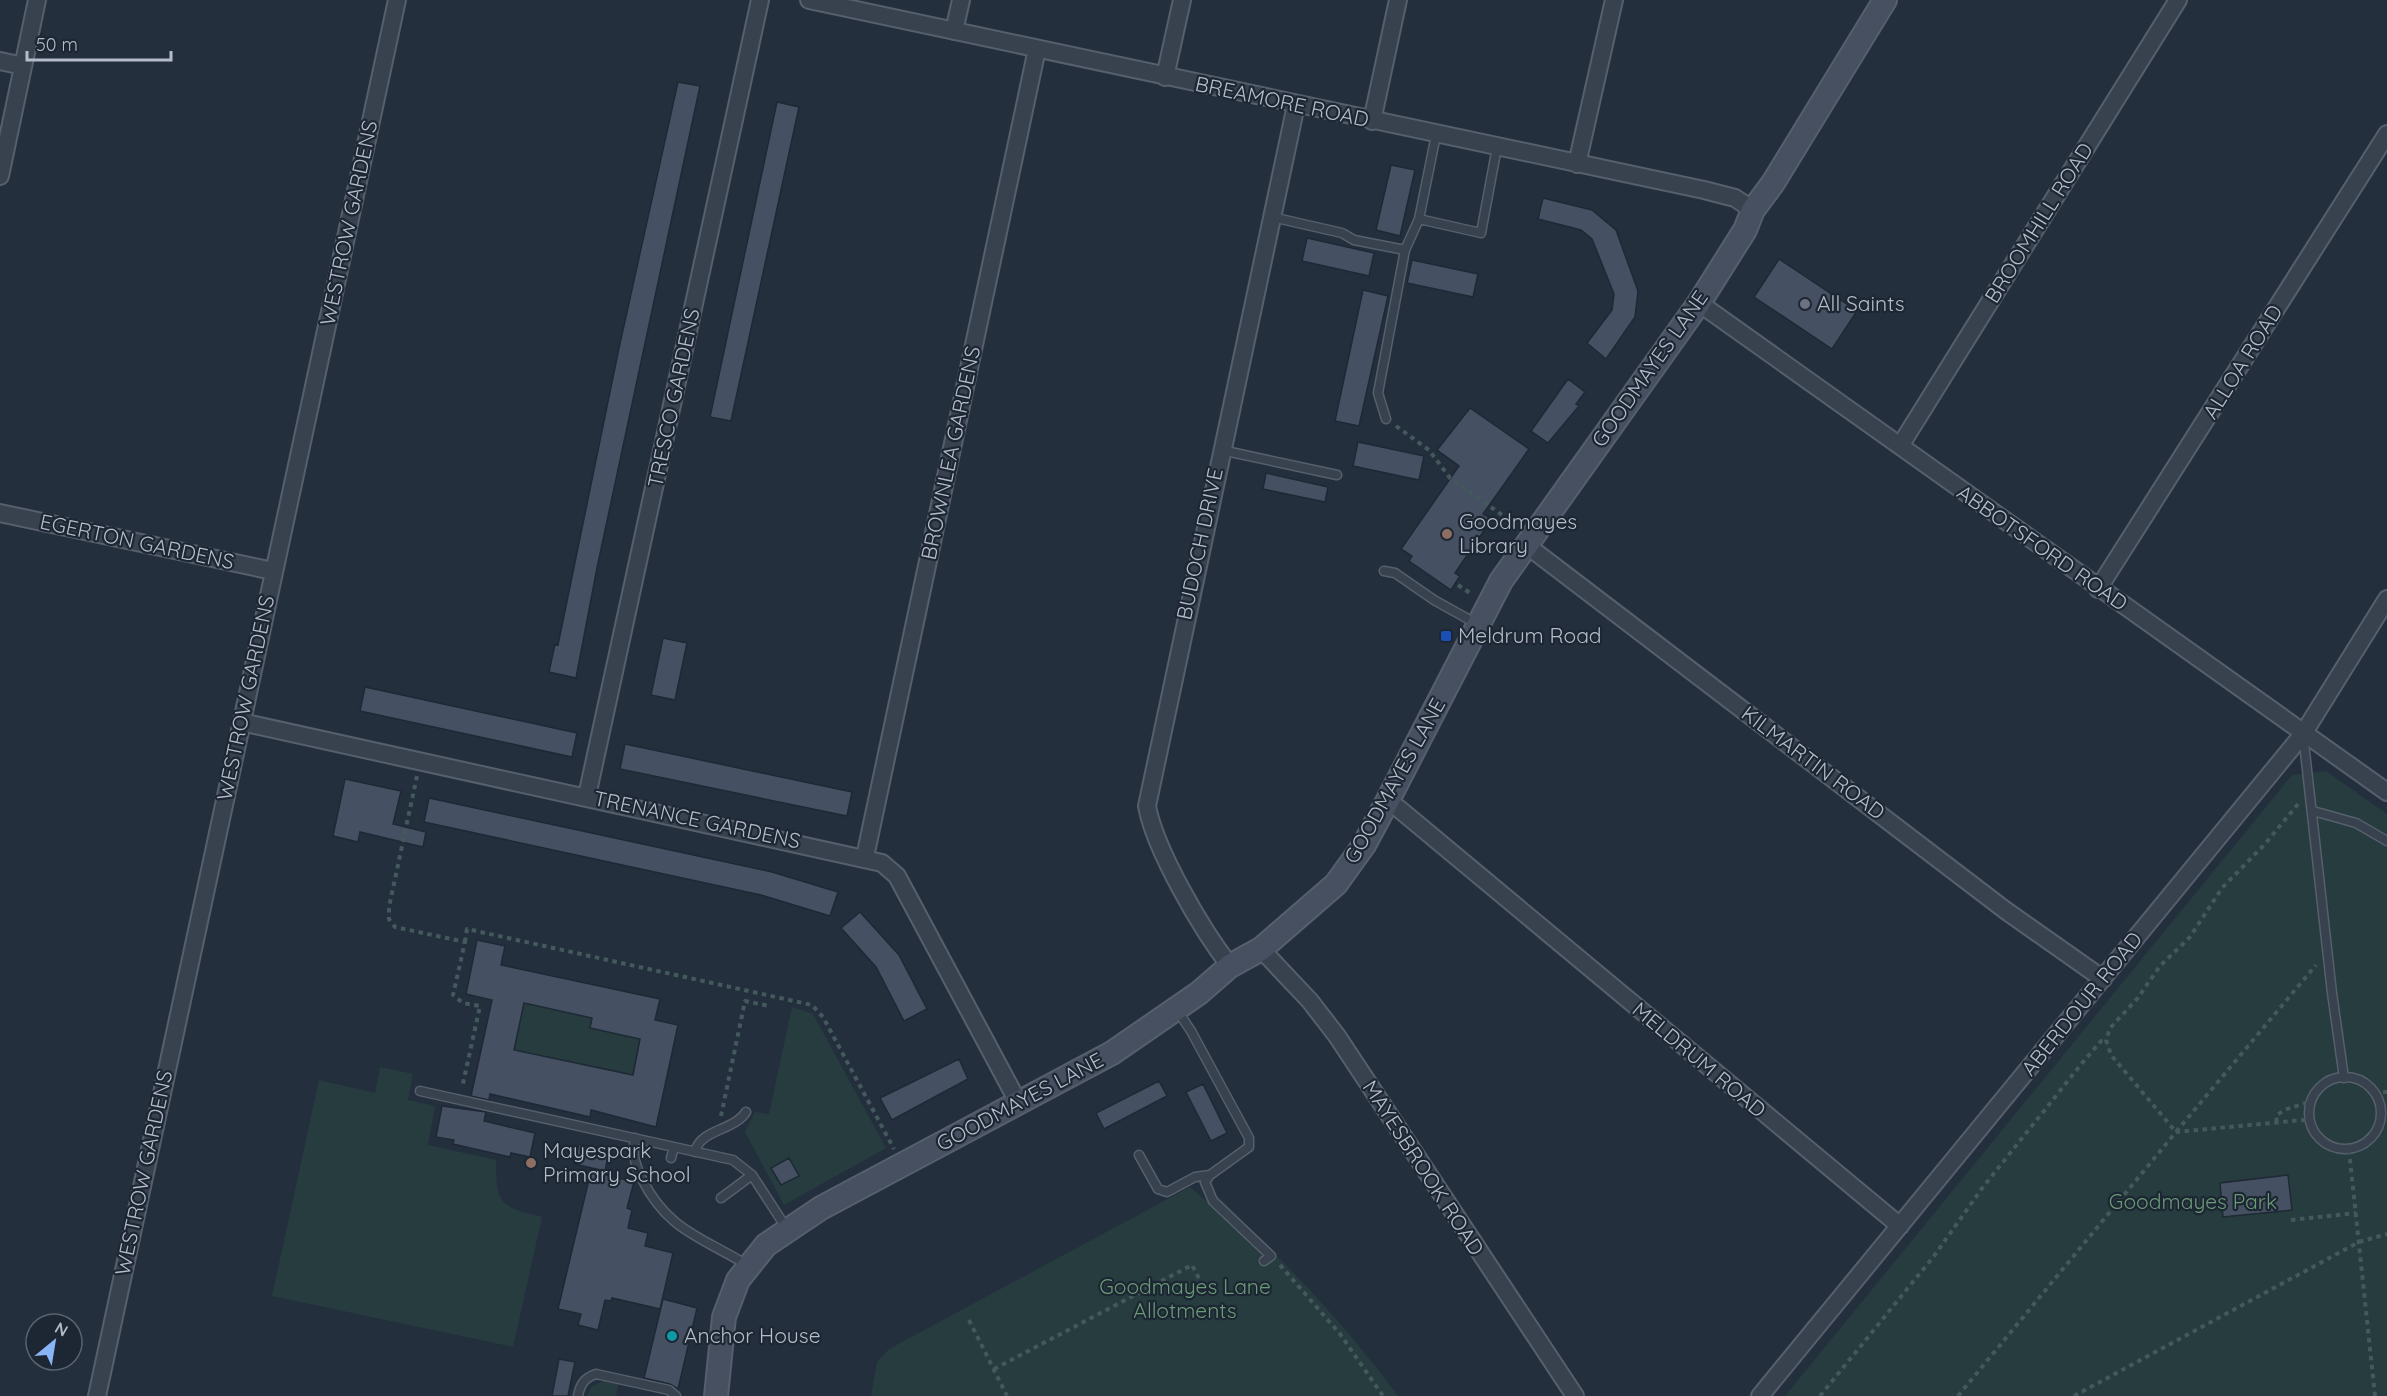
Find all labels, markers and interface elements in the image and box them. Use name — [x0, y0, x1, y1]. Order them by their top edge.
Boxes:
scale bar — [27, 24, 171, 62]
text: 50 m — [36, 33, 78, 56]
street label: BREAMORE ROAD — [1193, 70, 1371, 132]
street label: WESTROW GARDENS — [314, 118, 382, 328]
street label: BROOMHILL ROAD — [1978, 138, 2098, 307]
street label: GOODMAYES LANE — [1585, 285, 1713, 452]
place label: All Saints — [1817, 290, 1905, 316]
marker: All Saints — [1798, 297, 1812, 311]
street label: ALLOA ROAD — [2197, 300, 2288, 423]
street label: TRESCO GARDENS — [641, 306, 705, 490]
street label: BROWNLEA GARDENS — [915, 344, 985, 562]
street label: BUDOCH DRIVE — [1170, 465, 1228, 622]
street label: ABBOTSFORD ROAD — [1952, 479, 2133, 616]
street label: EGERTON GARDENS — [38, 508, 237, 574]
place label: Goodmayes Library — [1459, 508, 1577, 558]
marker: Goodmayes Library — [1440, 527, 1454, 541]
street label: WESTROW GARDENS — [211, 593, 279, 803]
place label: Meldrum Road — [1458, 622, 1602, 648]
marker: Meldrum Road — [1439, 629, 1453, 643]
street label: GOODMAYES LANE — [1338, 693, 1450, 868]
street label: KILMARTIN ROAD — [1737, 700, 1890, 825]
street label: TRENANCE GARDENS — [592, 784, 803, 854]
street label: ABERDOUR ROAD — [2015, 926, 2147, 1081]
street label: MELDRUM ROAD — [1628, 996, 1772, 1123]
street label: GOODMAYES LANE — [932, 1046, 1107, 1156]
street label: WESTROW GARDENS — [109, 1068, 177, 1278]
street label: MAYESBROOK ROAD — [1357, 1075, 1490, 1260]
place label: Mayespark Primary School — [543, 1137, 691, 1187]
marker: Mayespark Primary School — [524, 1156, 538, 1170]
park label: Goodmayes Park — [2109, 1188, 2277, 1214]
park label: Goodmayes Lane Allotments — [1099, 1273, 1271, 1323]
north arrow — [24, 1312, 84, 1372]
text: N — [51, 1317, 72, 1341]
place label: Anchor House — [684, 1322, 821, 1348]
marker: Anchor House — [665, 1329, 679, 1343]

